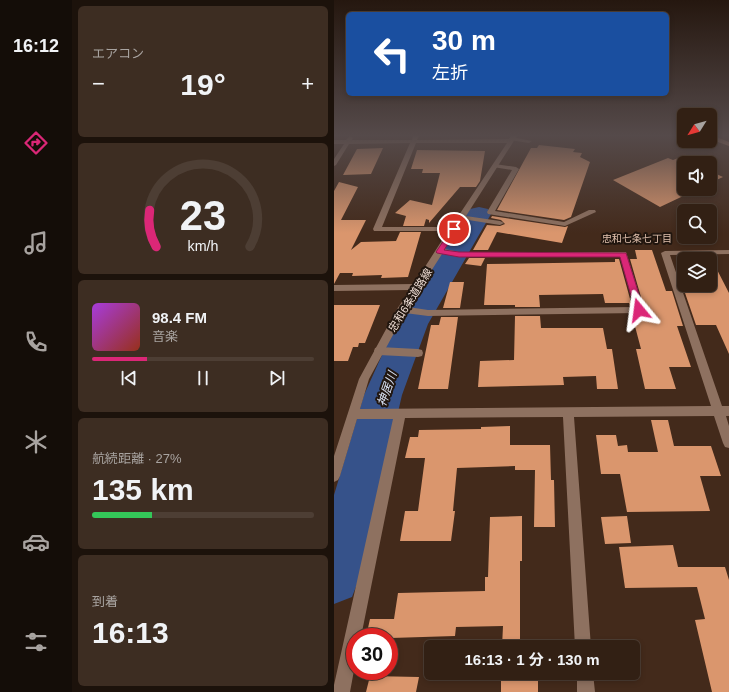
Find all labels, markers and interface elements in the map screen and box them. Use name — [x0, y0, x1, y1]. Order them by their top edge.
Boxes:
text: 30 m — [432, 25, 496, 56]
icon: left — [366, 28, 418, 80]
text: 16:12 — [13, 36, 59, 56]
text: エアコン — [92, 46, 144, 61]
text: 左折 — [432, 63, 468, 83]
text: 19° — [180, 68, 226, 101]
text: − — [92, 71, 105, 96]
text: + — [301, 71, 314, 96]
north arrow — [677, 108, 717, 148]
map controls — [677, 108, 717, 292]
icon: directions — [22, 129, 50, 157]
button: sound — [677, 156, 717, 196]
text: 23 — [180, 192, 226, 239]
button: search — [677, 204, 717, 244]
pin — [437, 212, 471, 246]
icon: arrive — [443, 218, 465, 240]
icon: music — [22, 229, 50, 257]
district label: 忠和七条七丁目 — [602, 233, 672, 244]
text: km/h — [188, 237, 219, 253]
button: layers — [677, 252, 717, 292]
street label: 忠和6条道路線 — [386, 266, 434, 334]
position arrow — [618, 289, 660, 331]
text: 98.4 FM — [152, 309, 207, 326]
icon: phone — [22, 328, 50, 356]
text: 音楽 — [152, 329, 178, 344]
icon: previous — [118, 367, 140, 389]
icon: pause — [192, 367, 214, 389]
icon: next — [266, 367, 288, 389]
water label: 神居川 — [375, 368, 400, 408]
icon: climate — [22, 428, 50, 456]
text: 航続距離 · 27% — [92, 451, 182, 466]
text: 135 km — [92, 473, 194, 506]
icon: car — [22, 528, 50, 556]
text: 到着 — [92, 594, 118, 609]
text: 16:13 — [92, 616, 169, 649]
icon: filters — [22, 628, 50, 656]
speed limit sign: 30 — [346, 628, 398, 680]
text: 16:13 · 1 分 · 130 m — [464, 651, 600, 668]

